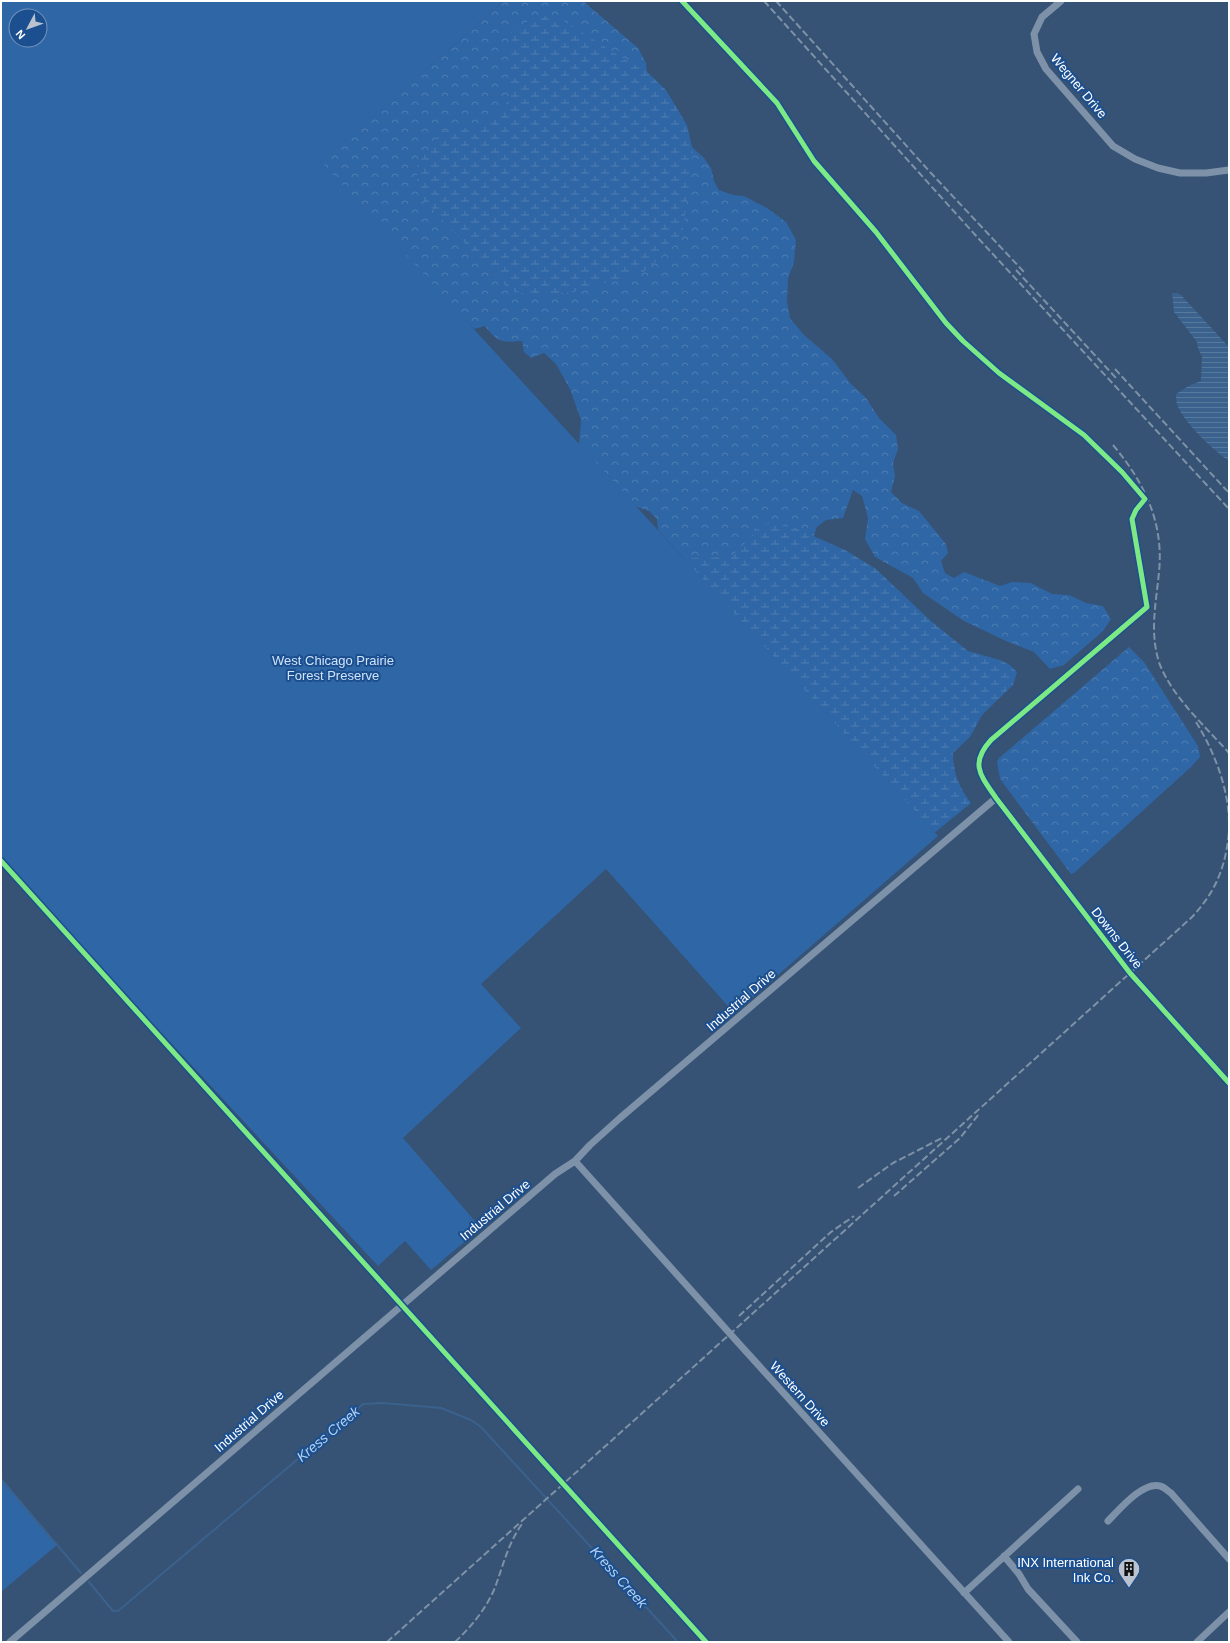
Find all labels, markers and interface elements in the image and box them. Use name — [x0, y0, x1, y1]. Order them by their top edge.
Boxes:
north arrow — [8, 8, 48, 48]
text: N — [13, 28, 28, 41]
street label: Wegner Drive — [1048, 51, 1110, 121]
park label: West Chicago Prairie Forest Preserve — [272, 653, 394, 683]
street label: Downs Drive — [1088, 904, 1146, 972]
street label: Industrial Drive — [703, 966, 779, 1034]
street label: Industrial Drive — [457, 1176, 533, 1244]
street label: Western Drive — [767, 1358, 833, 1430]
street label: Industrial Drive — [211, 1387, 287, 1455]
water label: Kress Creek — [293, 1402, 363, 1465]
water label: Kress Creek — [587, 1543, 651, 1612]
place label: INX International Ink Co. — [1017, 1555, 1114, 1585]
building icon: INX International Ink Co. — [1116, 1556, 1142, 1589]

